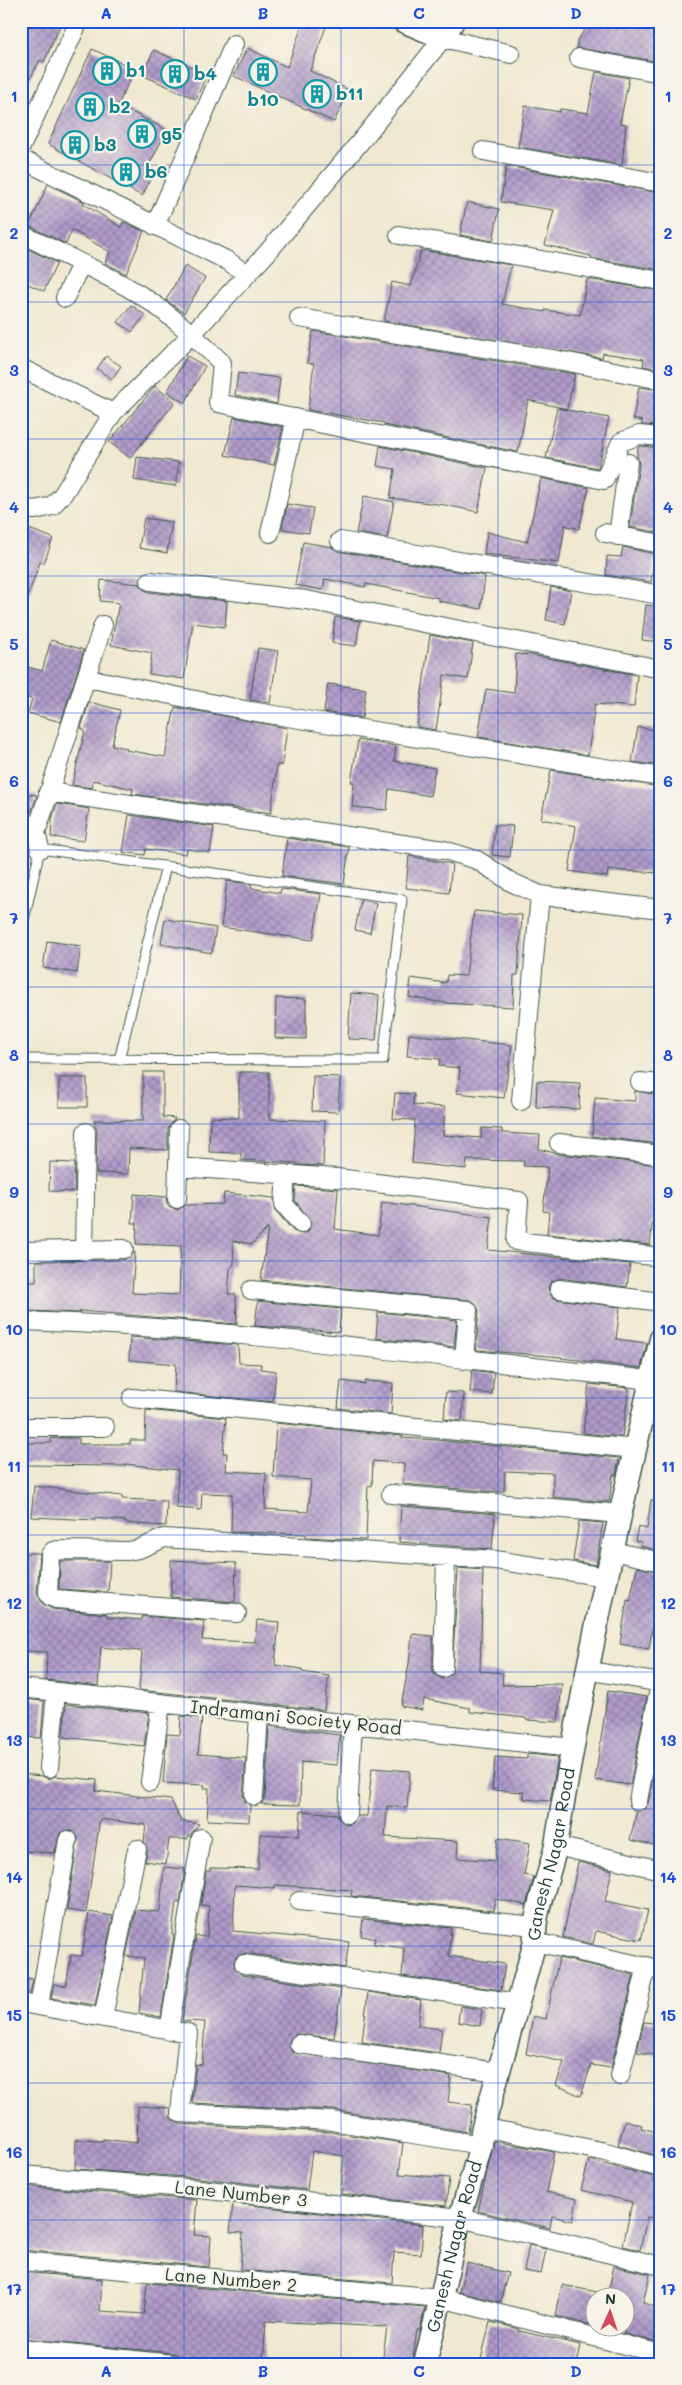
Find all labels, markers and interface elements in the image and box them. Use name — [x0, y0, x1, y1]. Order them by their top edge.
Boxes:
text: A — [100, 2, 112, 23]
text: B — [258, 2, 268, 23]
text: C — [413, 2, 425, 23]
text: D — [570, 2, 582, 23]
building icon: b1 — [92, 56, 122, 86]
building icon: b10 — [248, 57, 278, 87]
place label: b1 — [126, 58, 145, 82]
building icon: b4 — [160, 59, 190, 89]
place label: b4 — [194, 61, 217, 85]
building icon: b11 — [302, 79, 332, 109]
place label: b11 — [336, 81, 363, 105]
text: 1 — [10, 85, 18, 106]
text: 1 — [664, 85, 672, 106]
place label: b10 — [248, 87, 279, 111]
building icon: b2 — [75, 92, 105, 122]
place label: b2 — [109, 94, 131, 118]
building icon: g5 — [127, 119, 157, 149]
place label: g5 — [161, 121, 182, 145]
building icon: b3 — [60, 130, 90, 160]
place label: b3 — [94, 132, 116, 156]
building icon: b6 — [111, 157, 141, 187]
place label: b6 — [145, 159, 167, 183]
text: 2 — [10, 222, 19, 243]
text: 2 — [664, 222, 673, 243]
text: 3 — [9, 359, 19, 380]
text: 3 — [663, 359, 673, 380]
text: 4 — [9, 496, 19, 517]
text: 4 — [663, 496, 673, 517]
text: 5 — [9, 633, 19, 654]
text: 5 — [663, 633, 673, 654]
text: 6 — [9, 770, 19, 791]
text: 6 — [663, 770, 673, 791]
text: 7 — [10, 907, 19, 928]
text: 7 — [664, 907, 673, 928]
text: 8 — [9, 1044, 19, 1065]
text: 8 — [663, 1044, 673, 1065]
text: 9 — [9, 1181, 19, 1202]
text: 9 — [663, 1181, 673, 1202]
text: 10 — [5, 1318, 23, 1339]
text: 10 — [659, 1318, 677, 1339]
text: 11 — [7, 1455, 21, 1476]
text: 11 — [661, 1455, 675, 1476]
text: 12 — [6, 1592, 22, 1613]
text: 12 — [660, 1592, 676, 1613]
street label: Indramani Society Road — [189, 1694, 403, 1740]
text: 13 — [6, 1729, 23, 1750]
text: 13 — [660, 1729, 677, 1750]
street label: Ganesh Nagar Road — [522, 1766, 580, 1941]
text: 14 — [5, 1866, 23, 1887]
text: 14 — [659, 1866, 677, 1887]
text: 15 — [6, 2004, 22, 2025]
text: 15 — [660, 2004, 676, 2025]
text: 16 — [6, 2141, 23, 2162]
text: 16 — [660, 2141, 677, 2162]
street label: Ganesh Nagar Road — [420, 2158, 487, 2335]
street label: Lane Number 3 — [174, 2174, 308, 2212]
street label: Lane Number 2 — [164, 2261, 298, 2297]
text: 17 — [6, 2278, 22, 2299]
text: 17 — [660, 2278, 676, 2299]
north arrow — [584, 2288, 634, 2338]
text: N — [605, 2289, 617, 2308]
text: A — [100, 2360, 112, 2381]
text: B — [258, 2360, 268, 2381]
text: C — [413, 2360, 425, 2381]
text: D — [570, 2360, 582, 2381]

